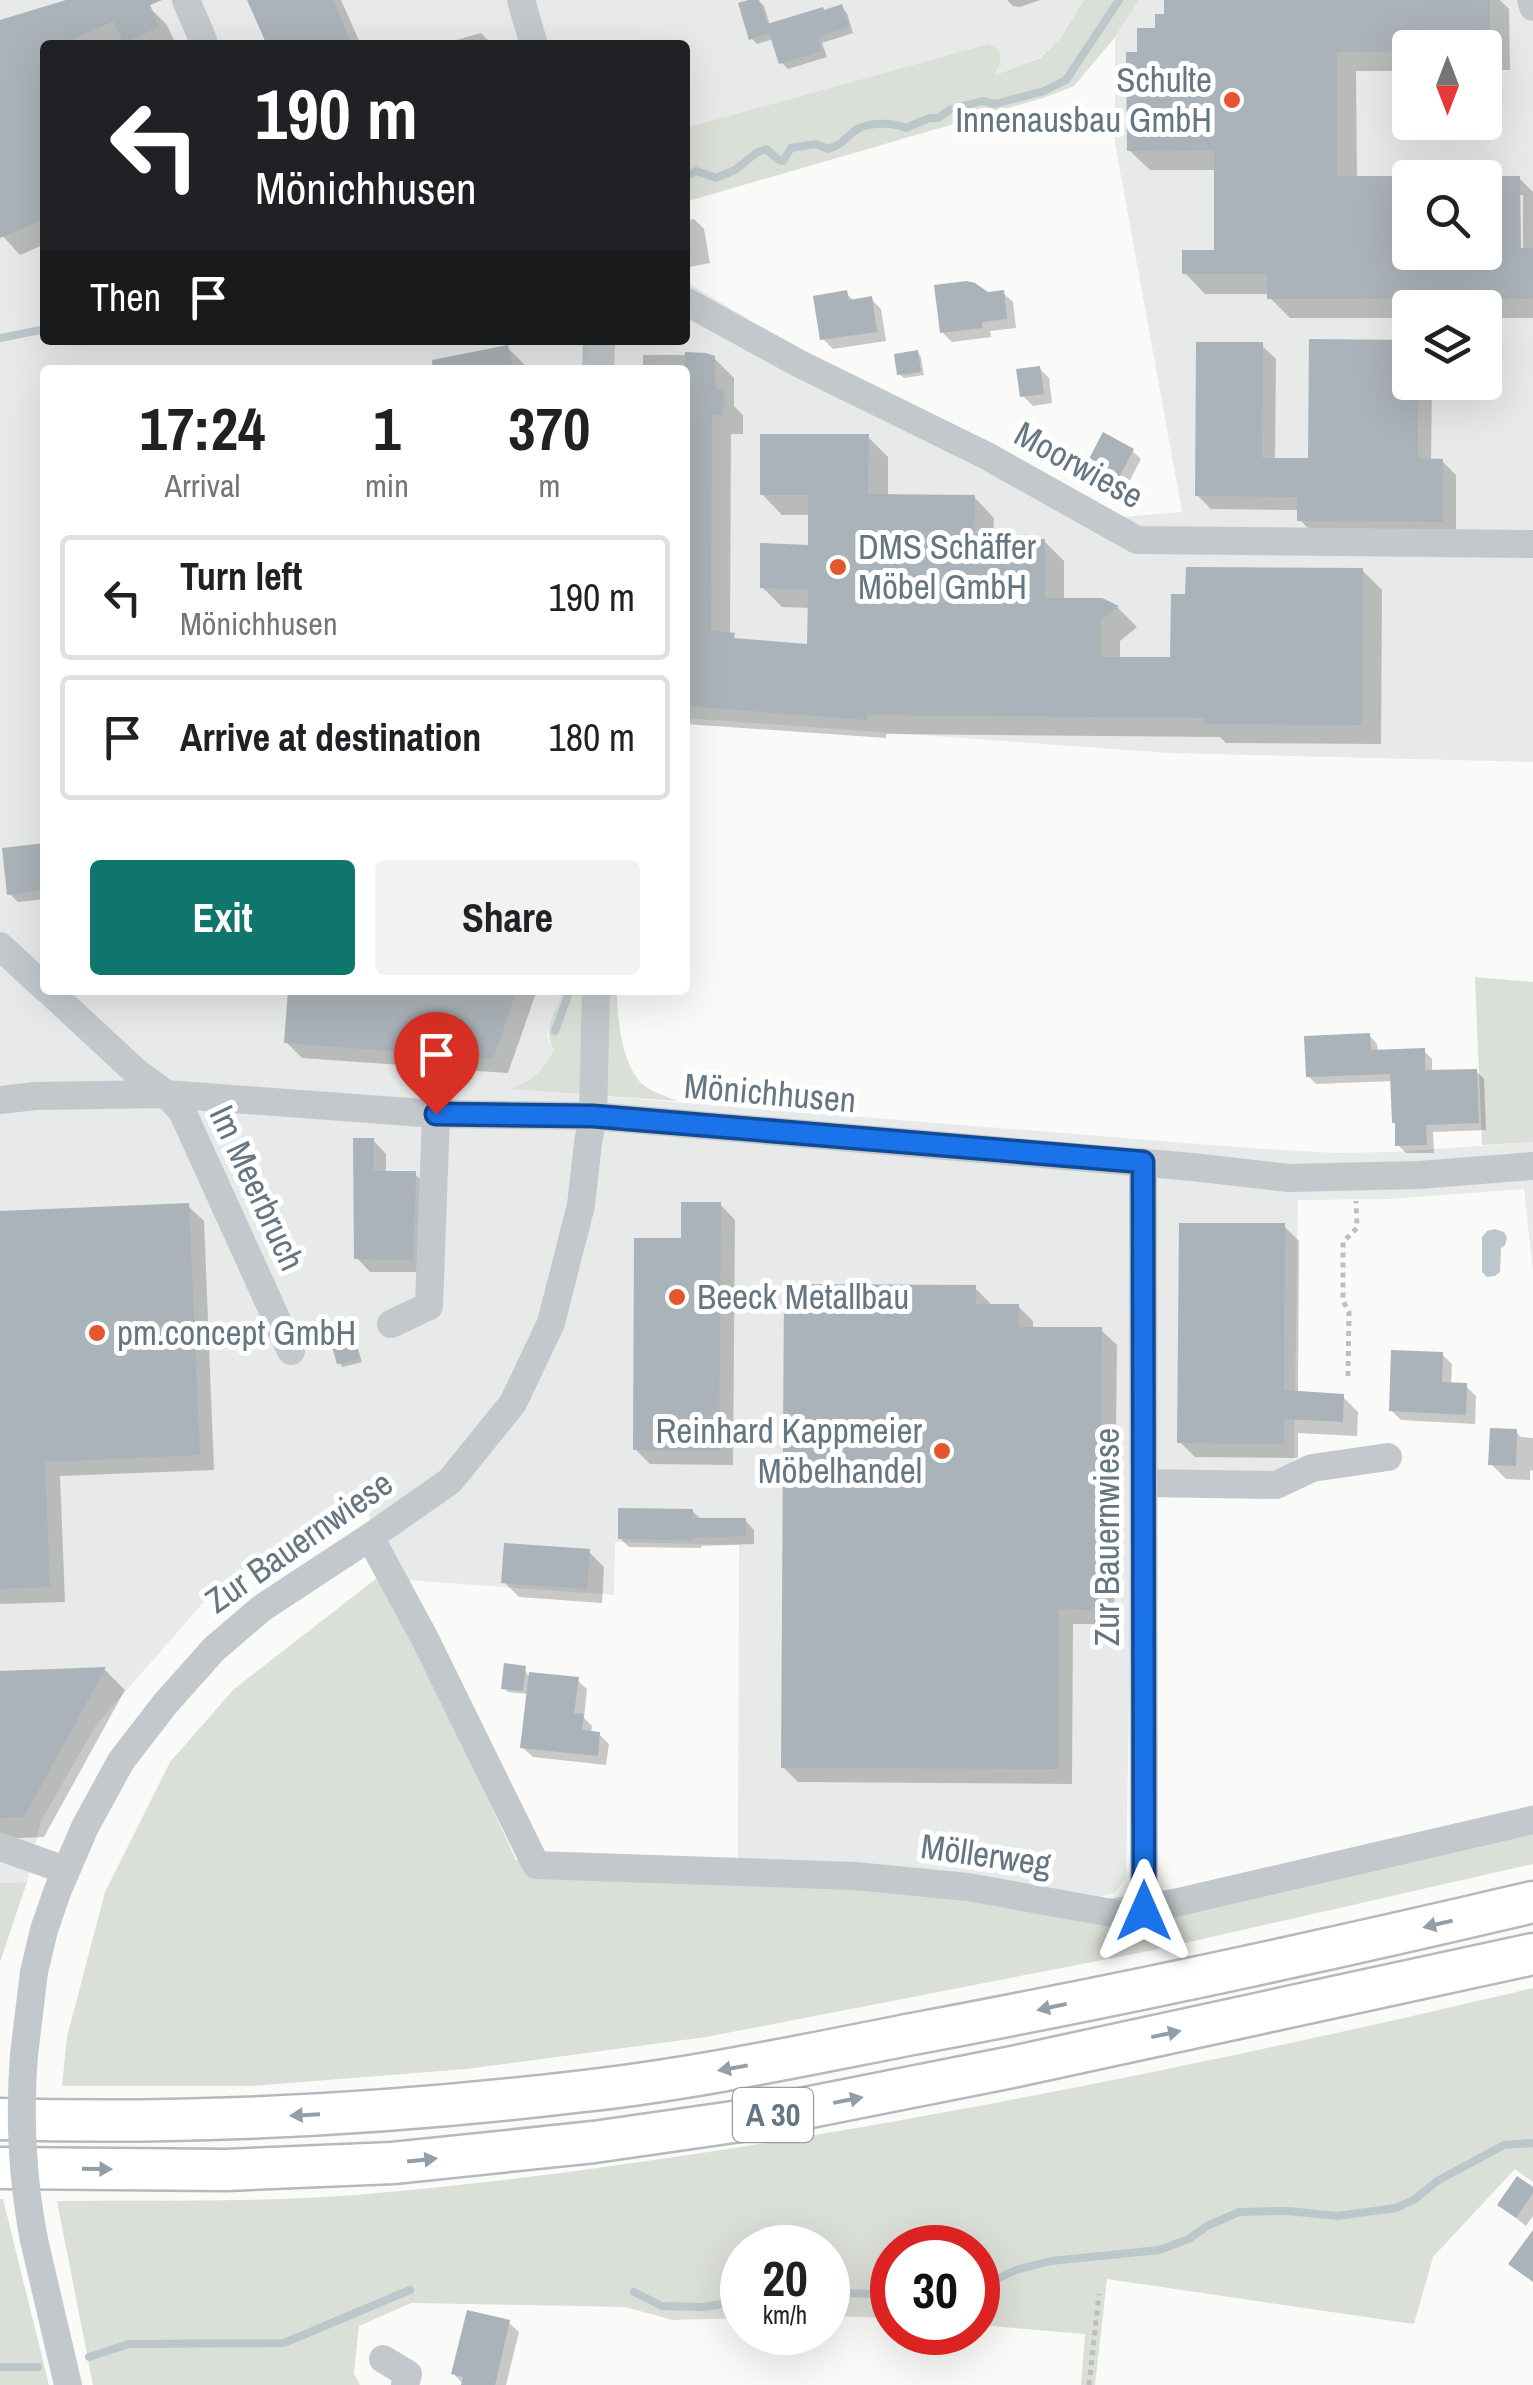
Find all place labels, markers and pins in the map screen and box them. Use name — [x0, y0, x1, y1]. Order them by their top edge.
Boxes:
place label: Schulte Innenausbau GmbH — [955, 56, 1212, 143]
marker: Schulte Innenausbau GmbH — [1221, 89, 1243, 111]
place label: DMS Schäffer Möbel GmbH — [858, 523, 1037, 610]
marker: DMS Schäffer Möbel GmbH — [827, 556, 849, 578]
pin — [394, 1012, 479, 1115]
place label: Beeck Metallbau — [697, 1273, 909, 1320]
marker: Beeck Metallbau — [666, 1286, 688, 1308]
place label: pm.concept GmbH — [117, 1309, 356, 1356]
marker: pm.concept GmbH — [86, 1322, 108, 1344]
place label: Reinhard Kappmeier Möbelhandel — [656, 1407, 922, 1494]
marker: Reinhard Kappmeier Möbelhandel — [931, 1440, 953, 1462]

